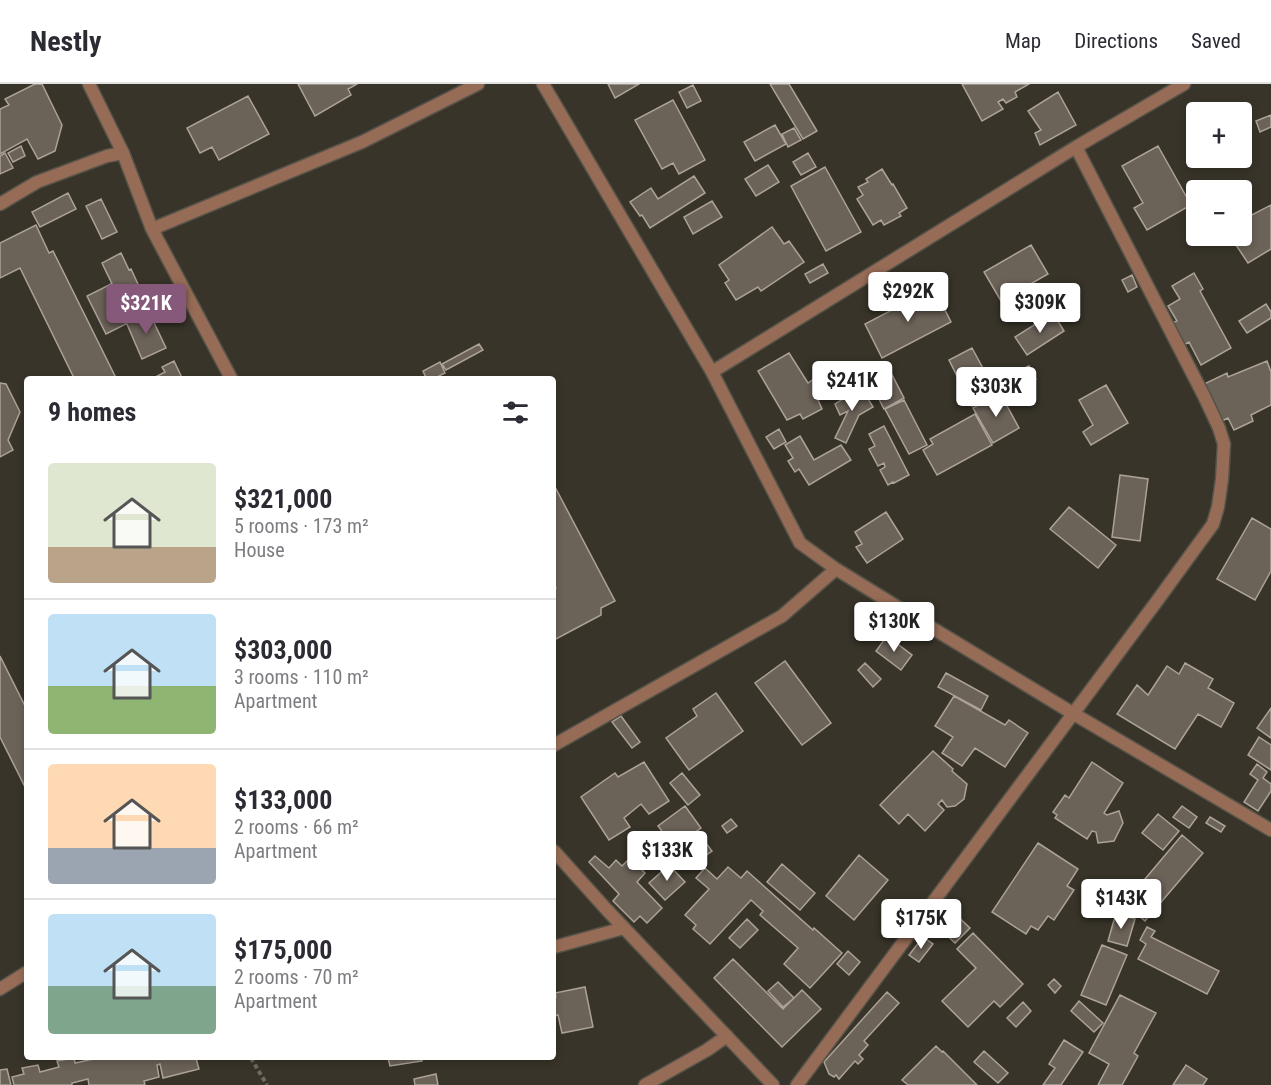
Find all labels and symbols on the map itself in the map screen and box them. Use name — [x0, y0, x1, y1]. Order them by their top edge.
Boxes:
pin: $292K — [866, 272, 950, 323]
pin: $309K — [998, 283, 1082, 334]
pin: $321K — [104, 284, 188, 335]
pin: $241K — [810, 361, 894, 412]
pin: $303K — [954, 367, 1038, 418]
pin: $130K — [852, 602, 936, 653]
pin: $133K — [625, 831, 709, 882]
pin: $143K — [1079, 879, 1163, 930]
pin: $175K — [879, 899, 963, 950]

